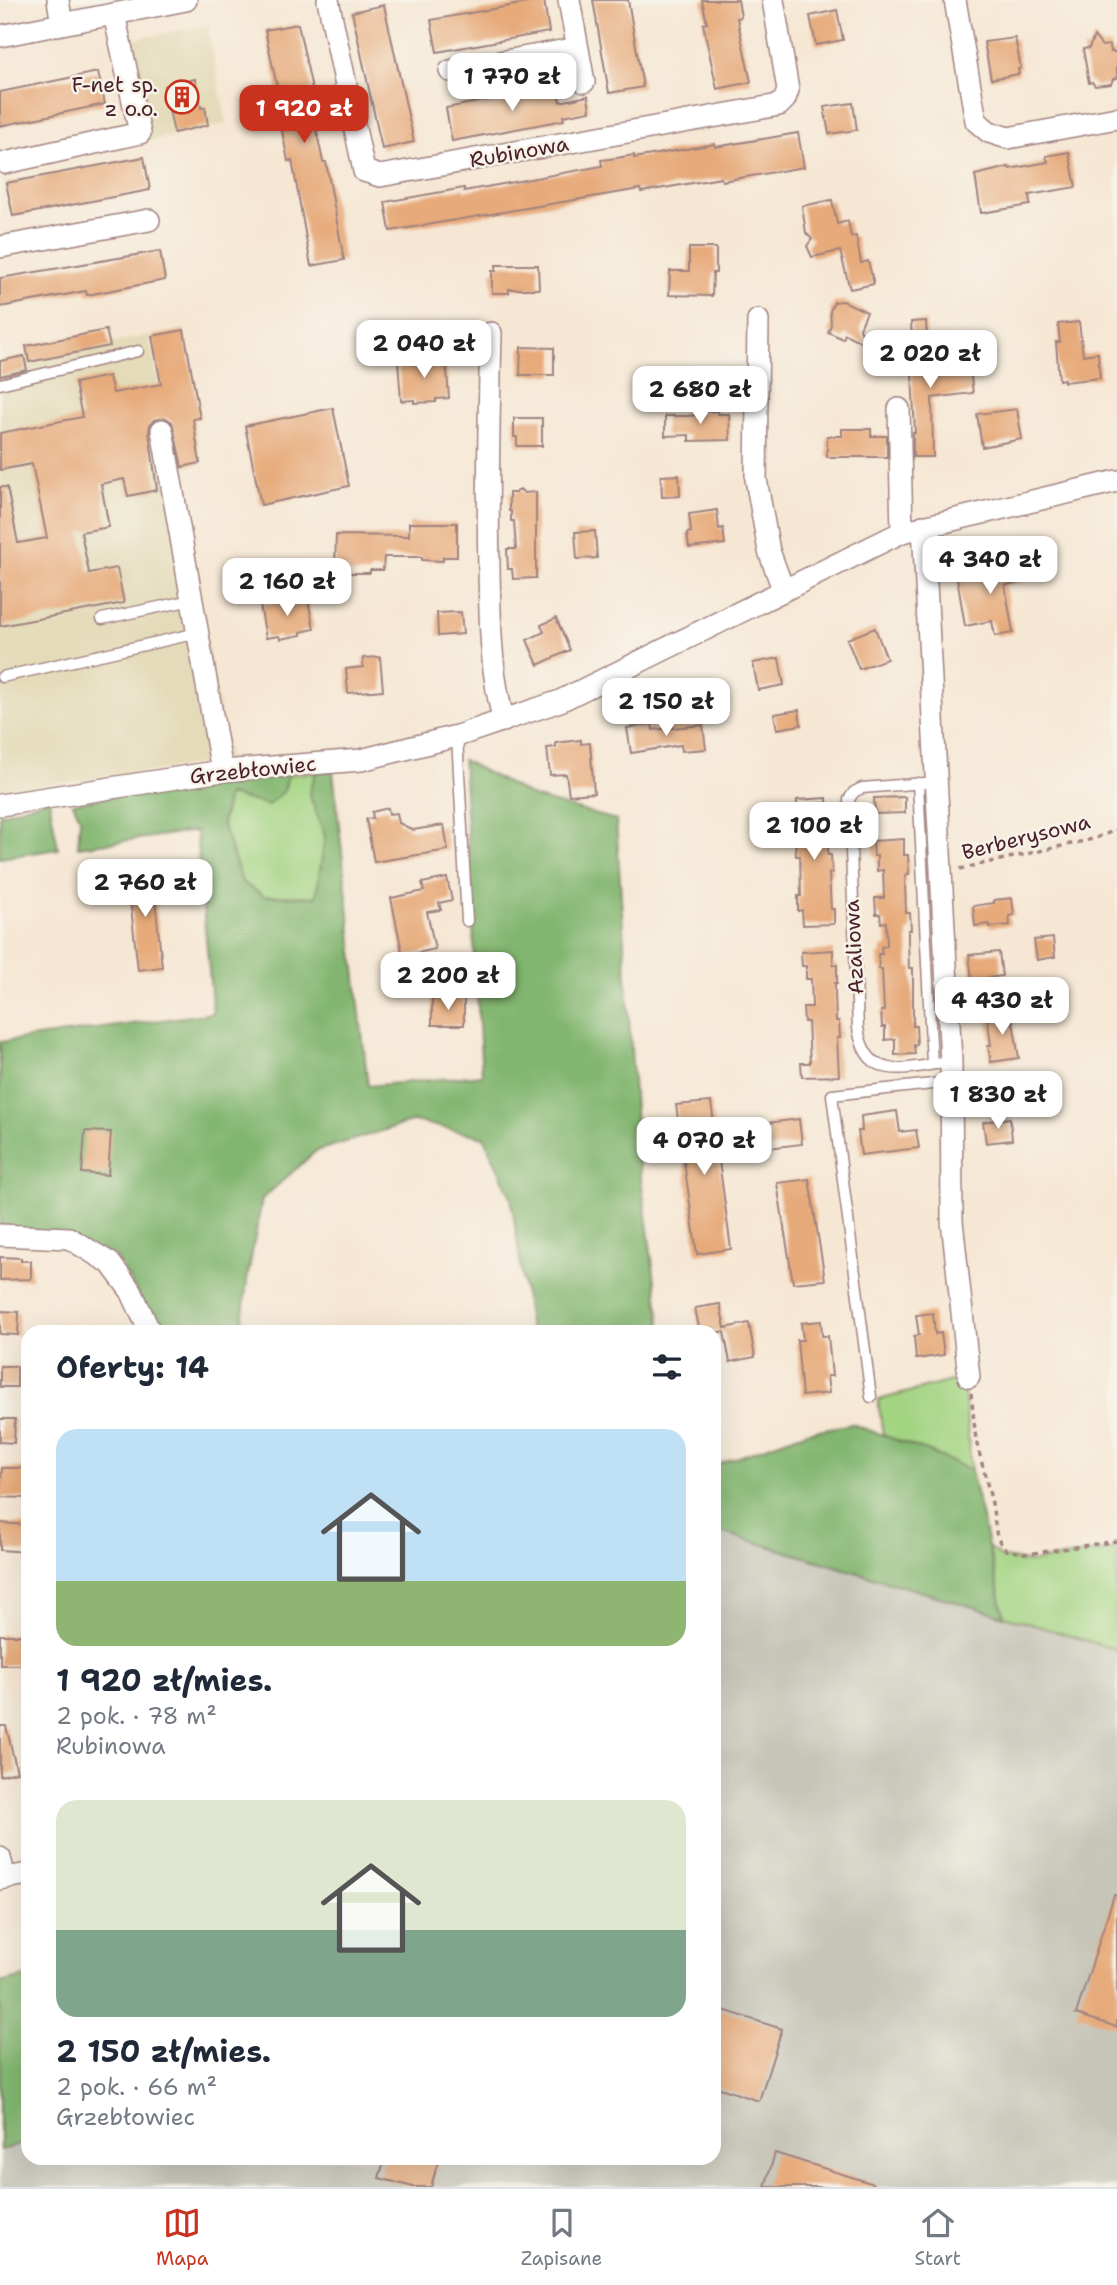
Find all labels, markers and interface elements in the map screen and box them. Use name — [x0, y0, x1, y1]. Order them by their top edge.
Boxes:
pin: 1 770 zł — [440, 54, 584, 113]
text: 1 770 zł — [463, 61, 561, 91]
place label: F-net sp. z o.o. — [71, 71, 158, 123]
building icon: F-net sp. z o.o. — [163, 78, 201, 116]
pin: 1 920 zł — [232, 86, 376, 145]
text: 1 920 zł — [256, 93, 352, 123]
street label: Rubinowa — [467, 130, 571, 174]
pin: 2 040 zł — [352, 320, 496, 380]
text: 2 040 zł — [372, 328, 476, 358]
pin: 2 020 zł — [858, 330, 1002, 390]
text: 2 020 zł — [879, 338, 981, 368]
pin: 2 680 zł — [628, 366, 772, 426]
text: 2 680 zł — [648, 374, 752, 404]
pin: 4 340 zł — [918, 536, 1062, 596]
text: 4 340 zł — [938, 544, 1042, 574]
pin: 2 160 zł — [215, 558, 359, 618]
text: 2 160 zł — [238, 566, 336, 596]
pin: 2 150 zł — [594, 678, 738, 738]
text: 2 150 zł — [618, 686, 714, 716]
street label: Grzebłowiec — [188, 749, 318, 791]
pin: 2 100 zł — [742, 802, 886, 862]
street label: Berberysowa — [959, 808, 1093, 866]
text: 2 100 zł — [765, 810, 863, 840]
pin: 2 760 zł — [73, 860, 217, 919]
text: 2 760 zł — [93, 867, 197, 897]
street label: Azaliowa — [838, 899, 870, 995]
pin: 2 200 zł — [376, 953, 520, 1012]
text: 2 200 zł — [397, 960, 499, 990]
pin: 4 430 zł — [930, 978, 1074, 1037]
text: 4 430 zł — [951, 985, 1053, 1015]
pin: 1 830 zł — [926, 1072, 1070, 1131]
text: 1 830 zł — [949, 1079, 1047, 1109]
pin: 4 070 zł — [632, 1118, 776, 1177]
text: 4 070 zł — [653, 1125, 755, 1155]
text: Oferty: 14 — [56, 1347, 209, 1388]
icon: filters — [648, 1348, 686, 1386]
icon: home — [308, 1474, 434, 1600]
text: 1 920 zł/mies. — [56, 1660, 272, 1701]
text: 2 pok. · 78 m² — [56, 1701, 217, 1731]
text: Rubinowa — [56, 1731, 166, 1761]
icon: home — [308, 1845, 434, 1971]
text: 2 150 zł/mies. — [56, 2031, 271, 2072]
text: 2 pok. · 66 m² — [56, 2072, 217, 2102]
text: Grzebłowiec — [56, 2102, 195, 2132]
tab: Mapa — [156, 2204, 209, 2271]
tab: Zapisane — [521, 2204, 602, 2271]
tab: Start — [914, 2204, 961, 2271]

